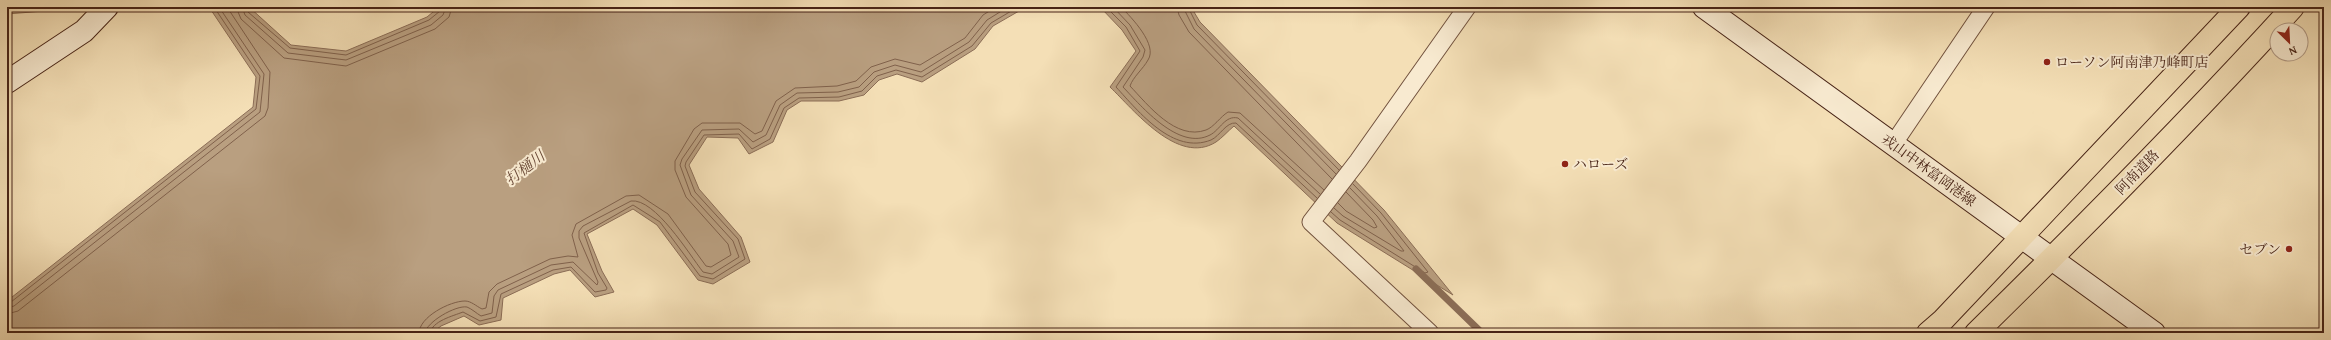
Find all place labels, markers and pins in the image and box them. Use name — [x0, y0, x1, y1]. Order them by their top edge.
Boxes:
place label: ローソン阿南津乃峰町店 — [2055, 52, 2208, 72]
marker: ローソン阿南津乃峰町店 — [2042, 57, 2052, 67]
place label: ハローズ — [1573, 154, 1628, 174]
marker: ハローズ — [1560, 159, 1570, 169]
place label: セブン — [2240, 239, 2281, 259]
marker: セブン — [2284, 244, 2294, 254]

